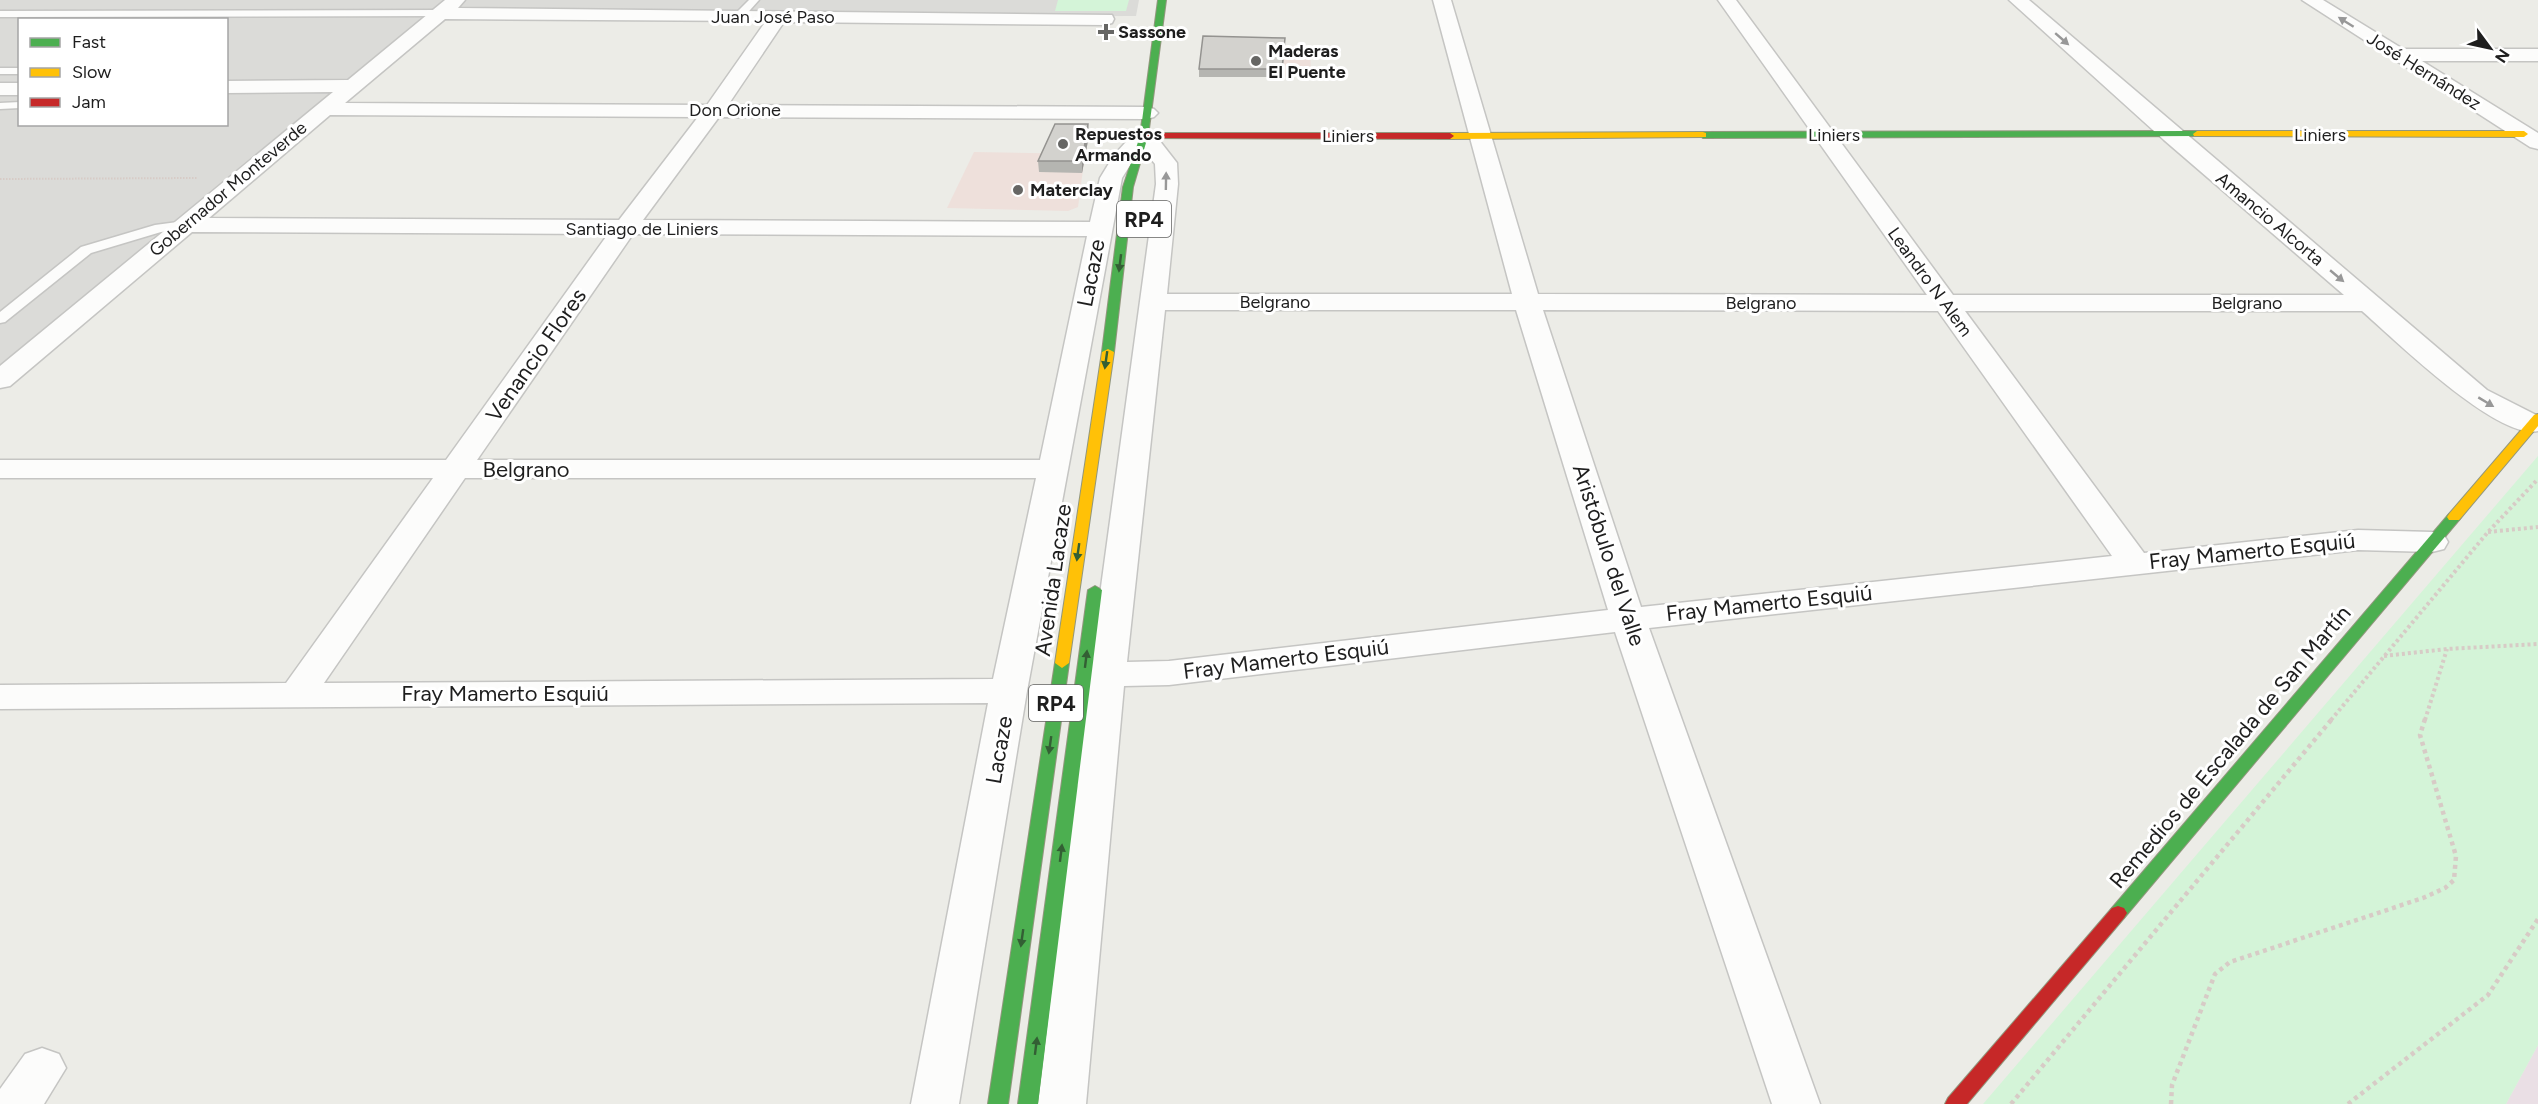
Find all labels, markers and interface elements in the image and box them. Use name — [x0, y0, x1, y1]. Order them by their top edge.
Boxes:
street label: Juan José Paso — [711, 6, 835, 28]
one-way arrow — [2338, 17, 2354, 28]
legend — [18, 18, 228, 126]
north arrow — [2460, 18, 2520, 78]
place label: Sassone — [1118, 21, 1186, 43]
marker: Sassone — [1099, 25, 1113, 39]
street label: José Hernández — [2363, 27, 2485, 115]
text: Fast — [72, 31, 106, 53]
one-way arrow — [2054, 32, 2069, 45]
place label: Maderas El Puente — [1268, 40, 1346, 83]
text: N — [2491, 46, 2513, 66]
marker: Maderas El Puente — [1249, 54, 1263, 68]
text: Slow — [72, 61, 111, 83]
text: Jam — [72, 91, 106, 113]
street label: Don Orione — [689, 99, 781, 121]
street label: Gobernador Monteverde — [145, 117, 311, 261]
place label: Repuestos Armando — [1075, 123, 1163, 166]
street label: Liniers — [1808, 124, 1860, 146]
street label: Liniers — [2294, 124, 2346, 146]
street label: Liniers — [1322, 125, 1374, 147]
marker: Repuestos Armando — [1056, 137, 1070, 151]
street label: Amancio Alcorta — [2212, 168, 2328, 270]
one-way arrow — [1161, 172, 1171, 191]
place label: Materclay — [1030, 179, 1113, 201]
marker: Materclay — [1011, 183, 1025, 197]
road number: RP4 — [1117, 201, 1171, 237]
street label: Santiago de Liniers — [566, 218, 718, 240]
street label: Leandro N Alem — [1883, 223, 1977, 341]
street label: Lacaze — [1071, 237, 1111, 309]
one-way arrow — [1115, 253, 1124, 272]
one-way arrow — [2329, 269, 2344, 282]
street label: Venancio Flores — [480, 283, 592, 427]
street label: Belgrano — [1239, 291, 1311, 313]
street label: Belgrano — [1725, 292, 1797, 314]
street label: Belgrano — [2211, 292, 2283, 314]
one-way arrow — [1102, 350, 1111, 369]
one-way arrow — [2478, 396, 2494, 407]
street label: Belgrano — [483, 456, 569, 483]
street label: Aristóbulo del Valle — [1567, 461, 1651, 649]
street label: Avenida Lacaze — [1029, 502, 1077, 658]
street label: Fray Mamerto Esquiú — [2147, 527, 2357, 575]
one-way arrow — [1074, 543, 1083, 562]
street label: Fray Mamerto Esquiú — [1664, 579, 1874, 627]
street label: Remedios de Escalada de San Martín — [2104, 600, 2356, 894]
street label: Fray Mamerto Esquiú — [1181, 633, 1391, 685]
one-way arrow — [1082, 650, 1091, 669]
street label: Fray Mamerto Esquiú — [401, 680, 609, 707]
road number: RP4 — [1029, 685, 1083, 721]
street label: Lacaze — [980, 714, 1018, 786]
one-way arrow — [1045, 736, 1054, 755]
one-way arrow — [1056, 843, 1066, 862]
one-way arrow — [1017, 929, 1026, 948]
one-way arrow — [1031, 1036, 1040, 1055]

